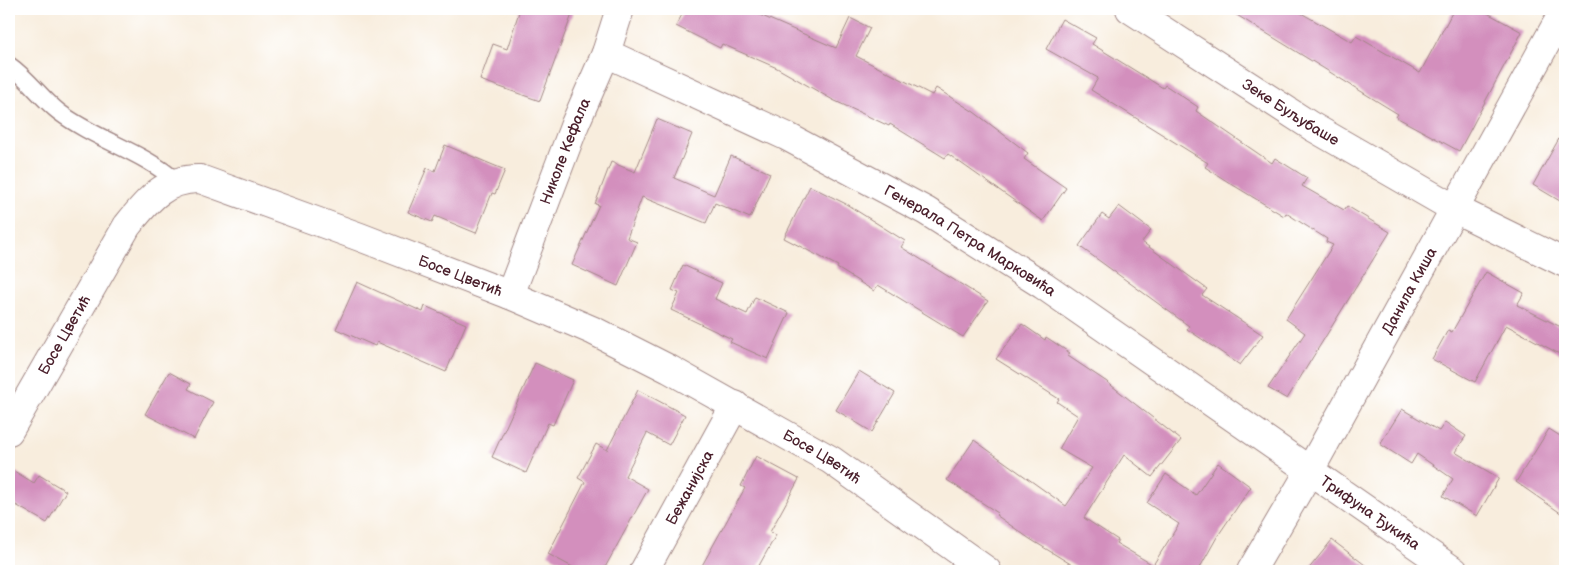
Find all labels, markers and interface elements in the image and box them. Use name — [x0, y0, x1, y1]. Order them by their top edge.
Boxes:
street label: Зеке Буљубаше — [1238, 75, 1342, 150]
street label: Николе Кефала — [536, 95, 595, 207]
street label: Генерала Петра Марковића — [881, 181, 1059, 301]
street label: Данила Киша — [1378, 244, 1441, 338]
street label: Босе Цветић — [415, 251, 505, 301]
street label: Босе Цветић — [34, 292, 95, 378]
street label: Босе Цветић — [779, 426, 865, 488]
street label: Бежанијска — [662, 447, 718, 529]
street label: Трифуна Ђукића — [1316, 472, 1424, 554]

